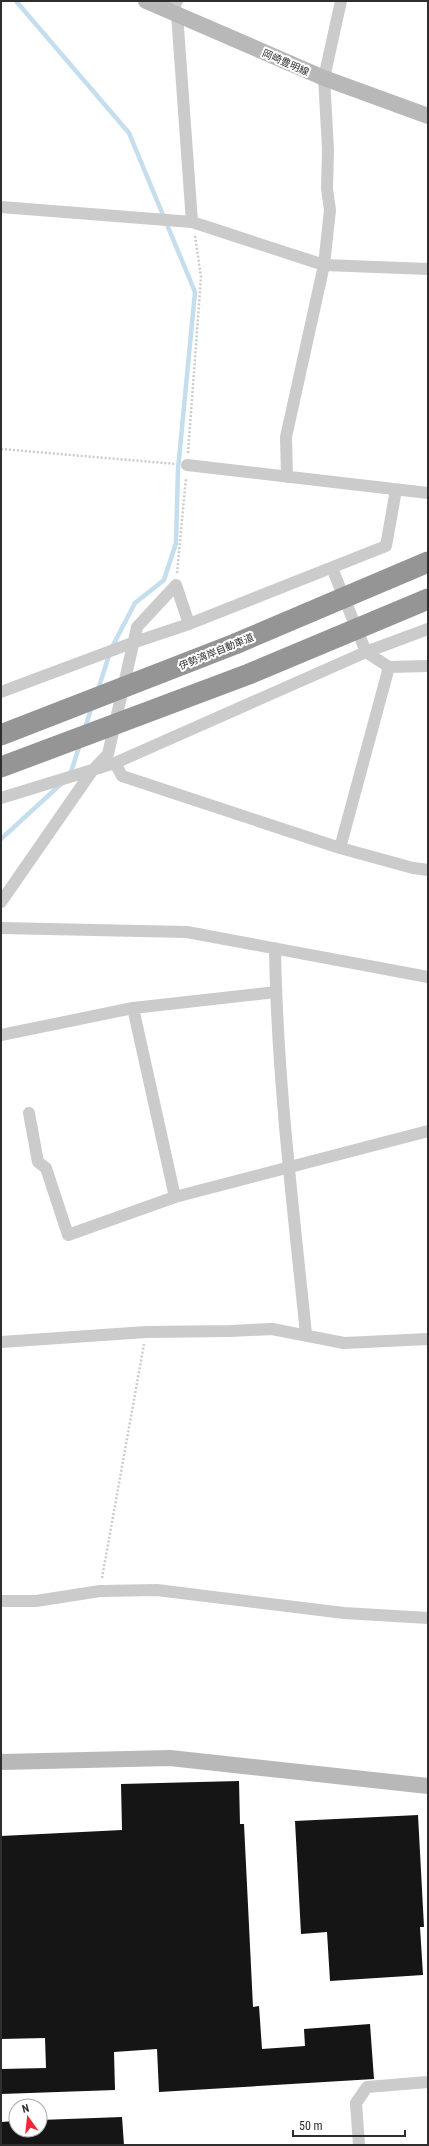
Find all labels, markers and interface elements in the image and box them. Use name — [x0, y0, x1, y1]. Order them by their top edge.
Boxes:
street label: 岡崎豊明線 — [261, 47, 311, 78]
street label: 伊勢湾岸自動車道 — [177, 631, 255, 672]
north arrow — [8, 2098, 48, 2138]
text: N — [21, 2102, 31, 2116]
scale bar — [293, 2112, 405, 2138]
text: 50 m — [299, 2119, 323, 2133]

